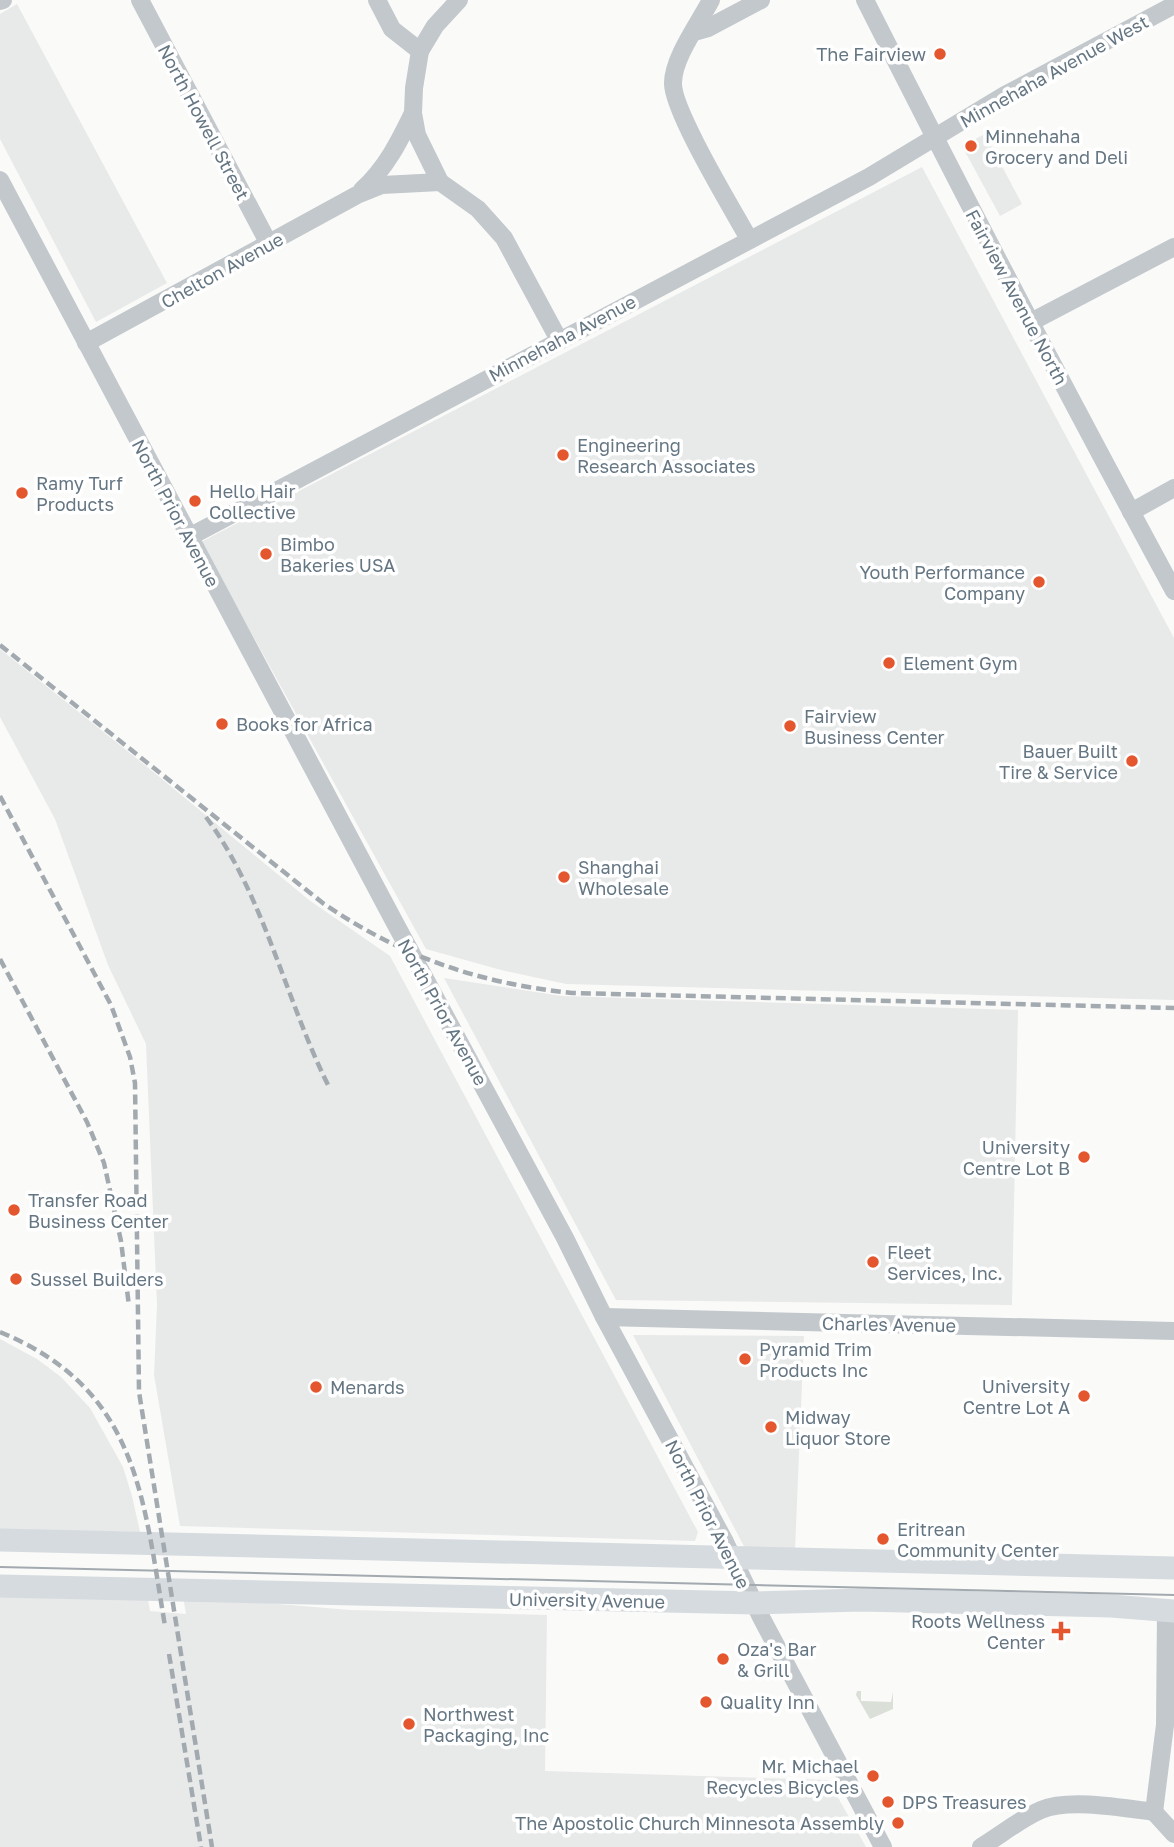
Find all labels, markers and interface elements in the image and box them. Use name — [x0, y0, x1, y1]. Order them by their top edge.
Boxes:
street label: Minnehaha Avenue West — [956, 10, 1152, 132]
street label: North Howell Street — [154, 40, 254, 204]
place label: The Fairview — [816, 43, 926, 65]
marker: The Fairview — [932, 46, 948, 62]
place label: Minnehaha Grocery and Deli — [985, 125, 1128, 168]
marker: Minnehaha Grocery and Deli — [963, 138, 979, 154]
street label: Fairview Avenue North — [961, 206, 1073, 388]
street label: Chelton Avenue — [157, 227, 287, 313]
street label: Minnehaha Avenue — [485, 290, 639, 386]
place label: Engineering Research Associates — [577, 434, 756, 477]
street label: North Prior Avenue — [128, 435, 224, 591]
marker: Engineering Research Associates — [555, 447, 571, 463]
place label: Ramy Turf Products — [36, 472, 123, 515]
place label: Hello Hair Collective — [209, 480, 296, 523]
marker: Ramy Turf Products — [14, 485, 30, 501]
marker: Hello Hair Collective — [187, 493, 203, 509]
place label: Bimbo Bakeries USA — [280, 533, 395, 576]
marker: Bimbo Bakeries USA — [258, 546, 274, 562]
place label: Youth Performance Company — [859, 561, 1025, 604]
marker: Youth Performance Company — [1031, 574, 1047, 590]
place label: Element Gym — [903, 652, 1018, 674]
marker: Element Gym — [881, 655, 897, 671]
place label: Fairview Business Center — [804, 705, 945, 748]
place label: Books for Africa — [236, 713, 373, 735]
marker: Books for Africa — [214, 716, 230, 732]
marker: Fairview Business Center — [782, 718, 798, 734]
place label: Bauer Built Tire & Service — [999, 740, 1118, 783]
marker: Bauer Built Tire & Service — [1124, 753, 1140, 769]
place label: Shanghai Wholesale — [578, 856, 669, 899]
marker: Shanghai Wholesale — [556, 869, 572, 885]
street label: North Prior Avenue — [394, 935, 492, 1089]
place label: University Centre Lot B — [963, 1136, 1070, 1179]
marker: University Centre Lot B — [1076, 1149, 1092, 1165]
place label: Transfer Road Business Center — [28, 1189, 169, 1232]
marker: Transfer Road Business Center — [6, 1202, 22, 1218]
place label: Fleet Services, Inc. — [887, 1241, 1003, 1284]
marker: Fleet Services, Inc. — [865, 1254, 881, 1270]
place label: Sussel Builders — [30, 1268, 164, 1290]
marker: Sussel Builders — [8, 1271, 24, 1287]
street label: Charles Avenue — [822, 1312, 956, 1336]
place label: Pyramid Trim Products Inc — [759, 1338, 872, 1381]
marker: Pyramid Trim Products Inc — [737, 1351, 753, 1367]
place label: University Centre Lot A — [963, 1375, 1070, 1418]
place label: Menards — [330, 1376, 405, 1398]
marker: Menards — [308, 1379, 324, 1395]
marker: University Centre Lot A — [1076, 1388, 1092, 1404]
place label: Midway Liquor Store — [785, 1406, 891, 1449]
marker: Midway Liquor Store — [763, 1419, 779, 1435]
street label: North Prior Avenue — [661, 1436, 755, 1592]
place label: Eritrean Community Center — [897, 1518, 1059, 1561]
marker: Eritrean Community Center — [875, 1531, 891, 1547]
street label: University Avenue — [509, 1588, 665, 1612]
place label: Roots Wellness Center — [911, 1610, 1045, 1653]
marker: Roots Wellness Center — [1051, 1621, 1071, 1641]
place label: Oza's Bar & Grill — [737, 1638, 817, 1681]
marker: Oza's Bar & Grill — [715, 1651, 731, 1667]
place label: Quality Inn — [720, 1691, 815, 1713]
marker: Quality Inn — [698, 1694, 714, 1710]
place label: Northwest Packaging, Inc — [423, 1703, 549, 1746]
marker: Northwest Packaging, Inc — [401, 1716, 417, 1732]
place label: Mr. Michael Recycles Bicycles — [706, 1755, 859, 1798]
marker: Mr. Michael Recycles Bicycles — [865, 1768, 881, 1784]
place label: DPS Treasures — [902, 1791, 1027, 1813]
marker: DPS Treasures — [880, 1794, 896, 1810]
place label: The Apostolic Church Minnesota Assembly — [515, 1812, 884, 1834]
marker: The Apostolic Church Minnesota Assembly — [890, 1815, 906, 1831]

